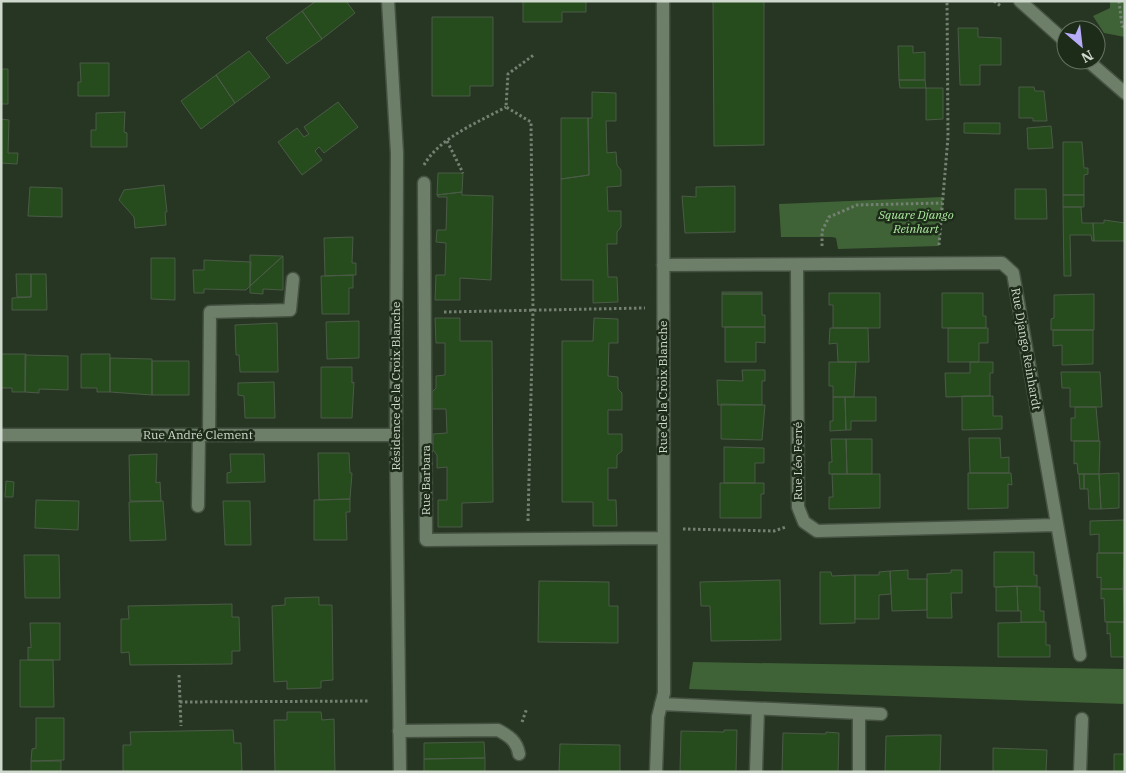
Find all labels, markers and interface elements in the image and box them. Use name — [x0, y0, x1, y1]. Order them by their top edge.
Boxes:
north arrow — [1056, 20, 1106, 70]
text: N — [1078, 46, 1096, 67]
park label: Square Django Reinhart — [877, 207, 954, 236]
street label: Rue Django Reinhardt — [1008, 287, 1045, 411]
street label: Résidence de la Croix Blanche — [388, 301, 403, 471]
street label: Rue de la Croix Blanche — [655, 320, 670, 454]
street label: Rue Léo Ferré — [790, 422, 805, 500]
street label: Rue André Clement — [143, 427, 253, 442]
street label: Rue Barbara — [418, 444, 433, 515]

